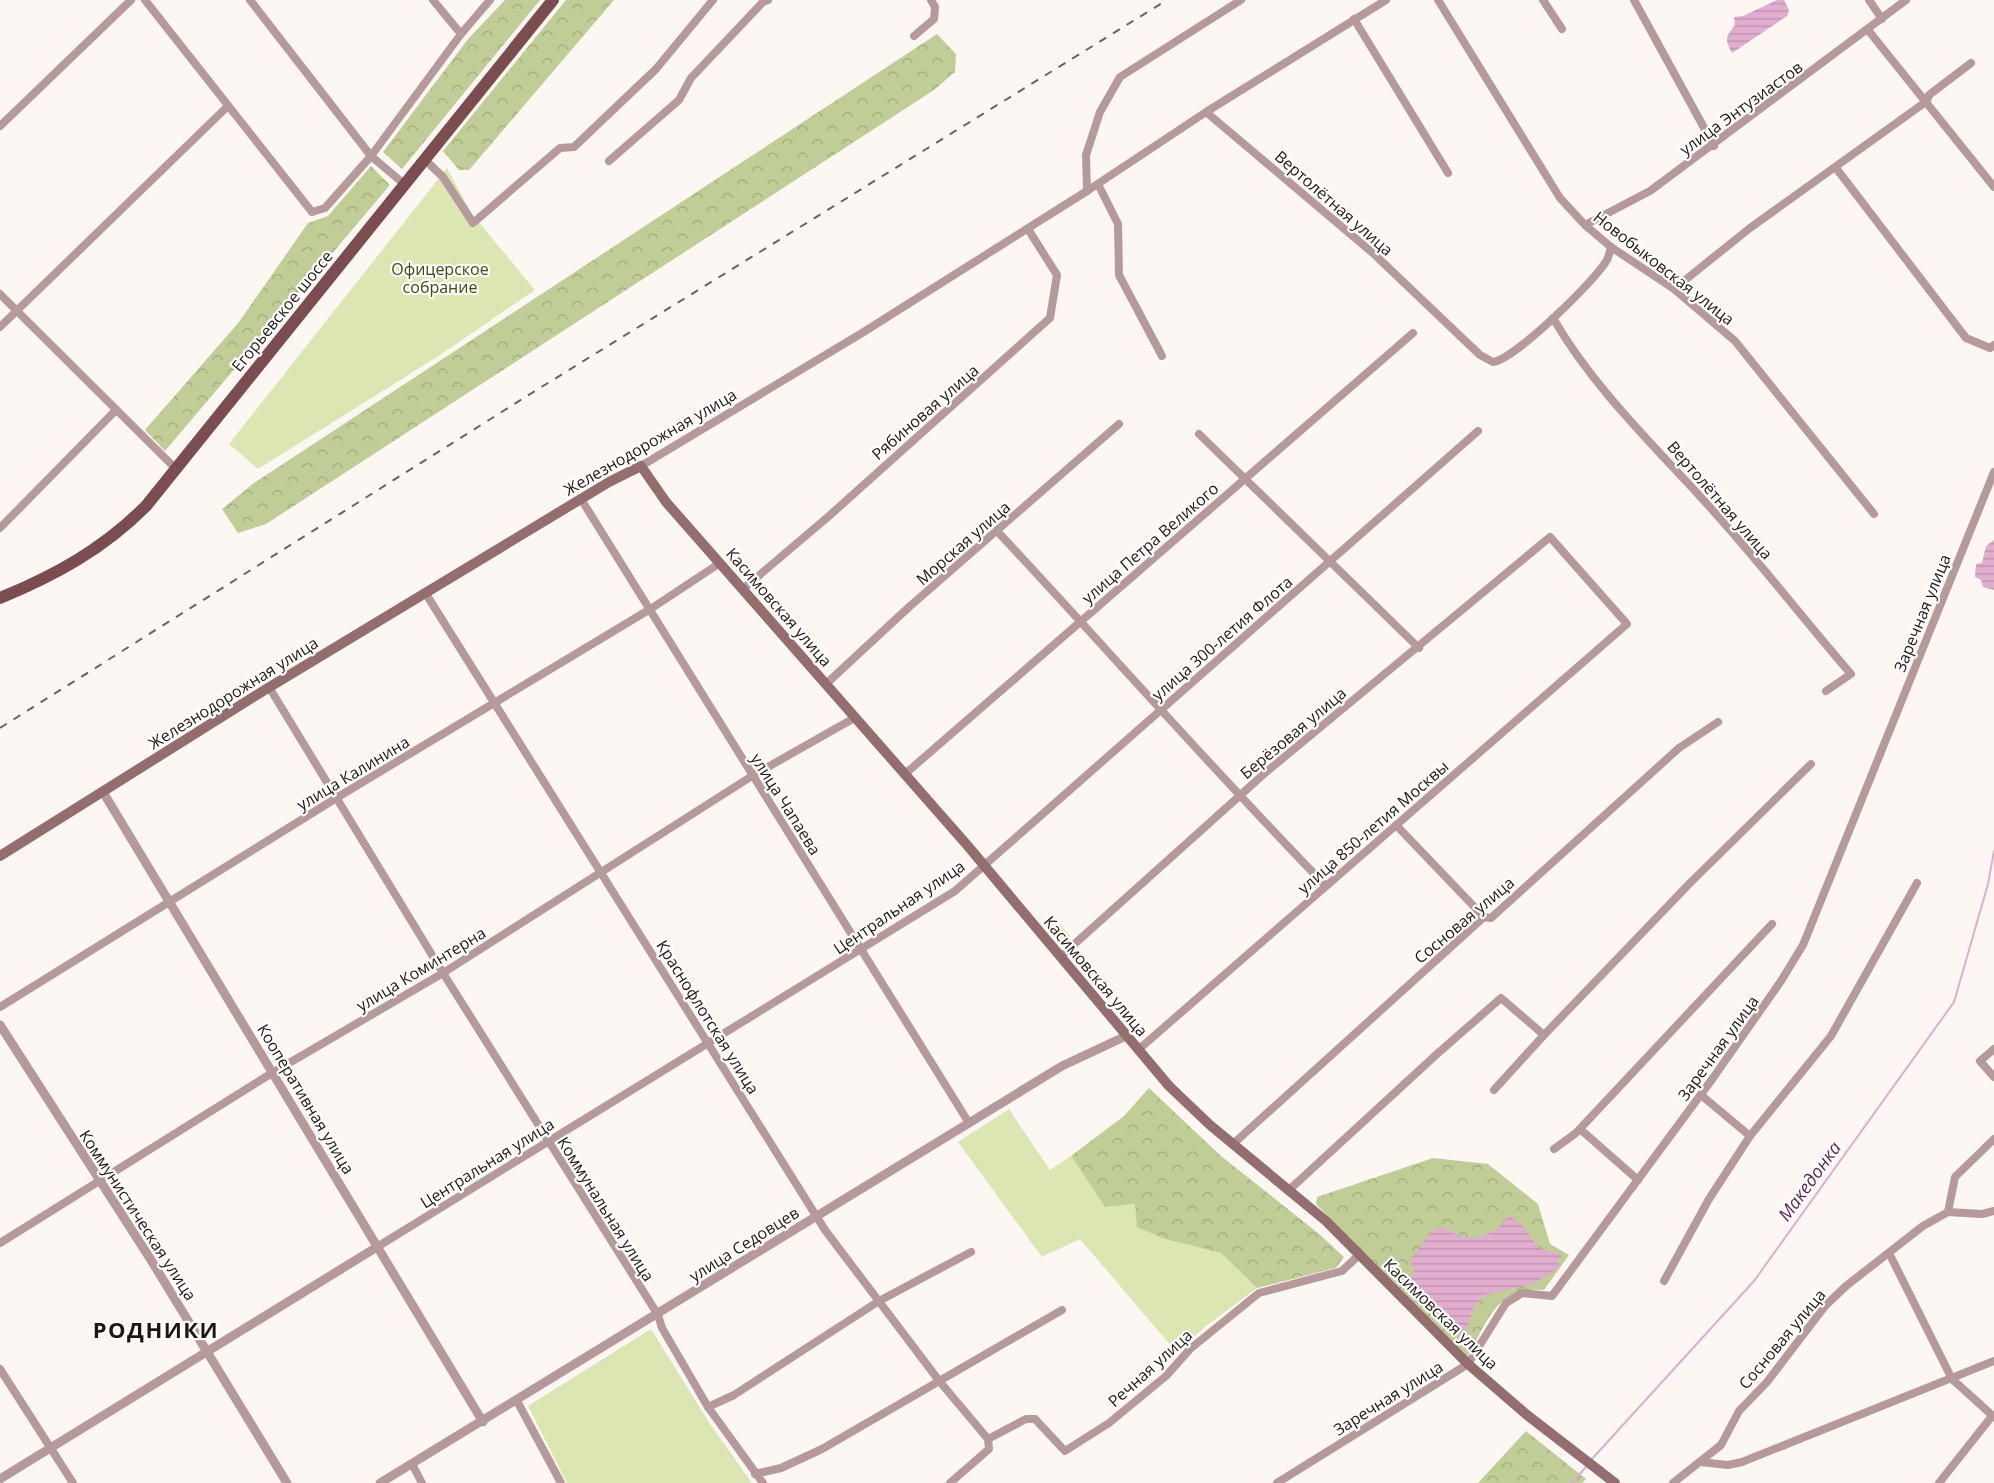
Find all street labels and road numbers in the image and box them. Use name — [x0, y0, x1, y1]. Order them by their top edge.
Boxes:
street label: улица Энтузиастов — [1675, 56, 1807, 160]
street label: Вертолётная улица — [1270, 145, 1398, 261]
street label: Новобыковская улица — [1589, 206, 1739, 330]
street label: Егорьевское шоссе — [226, 246, 338, 376]
street label: Рябиновая улица — [867, 359, 983, 465]
street label: Железнодорожная улица — [559, 383, 741, 501]
street label: Вертолётная улица — [1662, 436, 1778, 564]
street label: улица Петра Великого — [1077, 477, 1223, 609]
street label: Морская улица — [911, 496, 1015, 590]
street label: Касимовская улица — [721, 543, 837, 671]
street label: Заречная улица — [1888, 551, 1956, 675]
street label: улица 300-летия Флота — [1147, 571, 1297, 705]
street label: Железнодорожная улица — [144, 632, 322, 754]
street label: Берёзовая улица — [1235, 682, 1351, 784]
street label: улица Калинина — [293, 731, 413, 815]
street label: улица Чапаева — [746, 749, 826, 859]
street label: улица 850-летия Москвы — [1293, 755, 1453, 899]
street label: Центральная улица — [829, 855, 969, 959]
street label: Сосновая улица — [1409, 872, 1519, 968]
street label: Касимовская улица — [1039, 911, 1153, 1041]
street label: улица Коминтерна — [352, 922, 490, 1016]
street label: Краснофлотская улица — [652, 936, 764, 1098]
street label: Заречная улица — [1672, 991, 1764, 1105]
street label: Кооперативная улица — [252, 1020, 360, 1178]
street label: Центральная улица — [416, 1113, 558, 1213]
street label: Коммунистическая улица — [74, 1125, 202, 1305]
street label: Коммунальная улица — [552, 1132, 660, 1286]
street label: улица Седовцев — [685, 1201, 803, 1287]
street label: Касимовская улица — [1379, 1254, 1503, 1374]
street label: Сосновая улица — [1734, 1284, 1830, 1394]
street label: Речная улица — [1103, 1324, 1197, 1412]
street label: Заречная улица — [1329, 1356, 1447, 1440]

